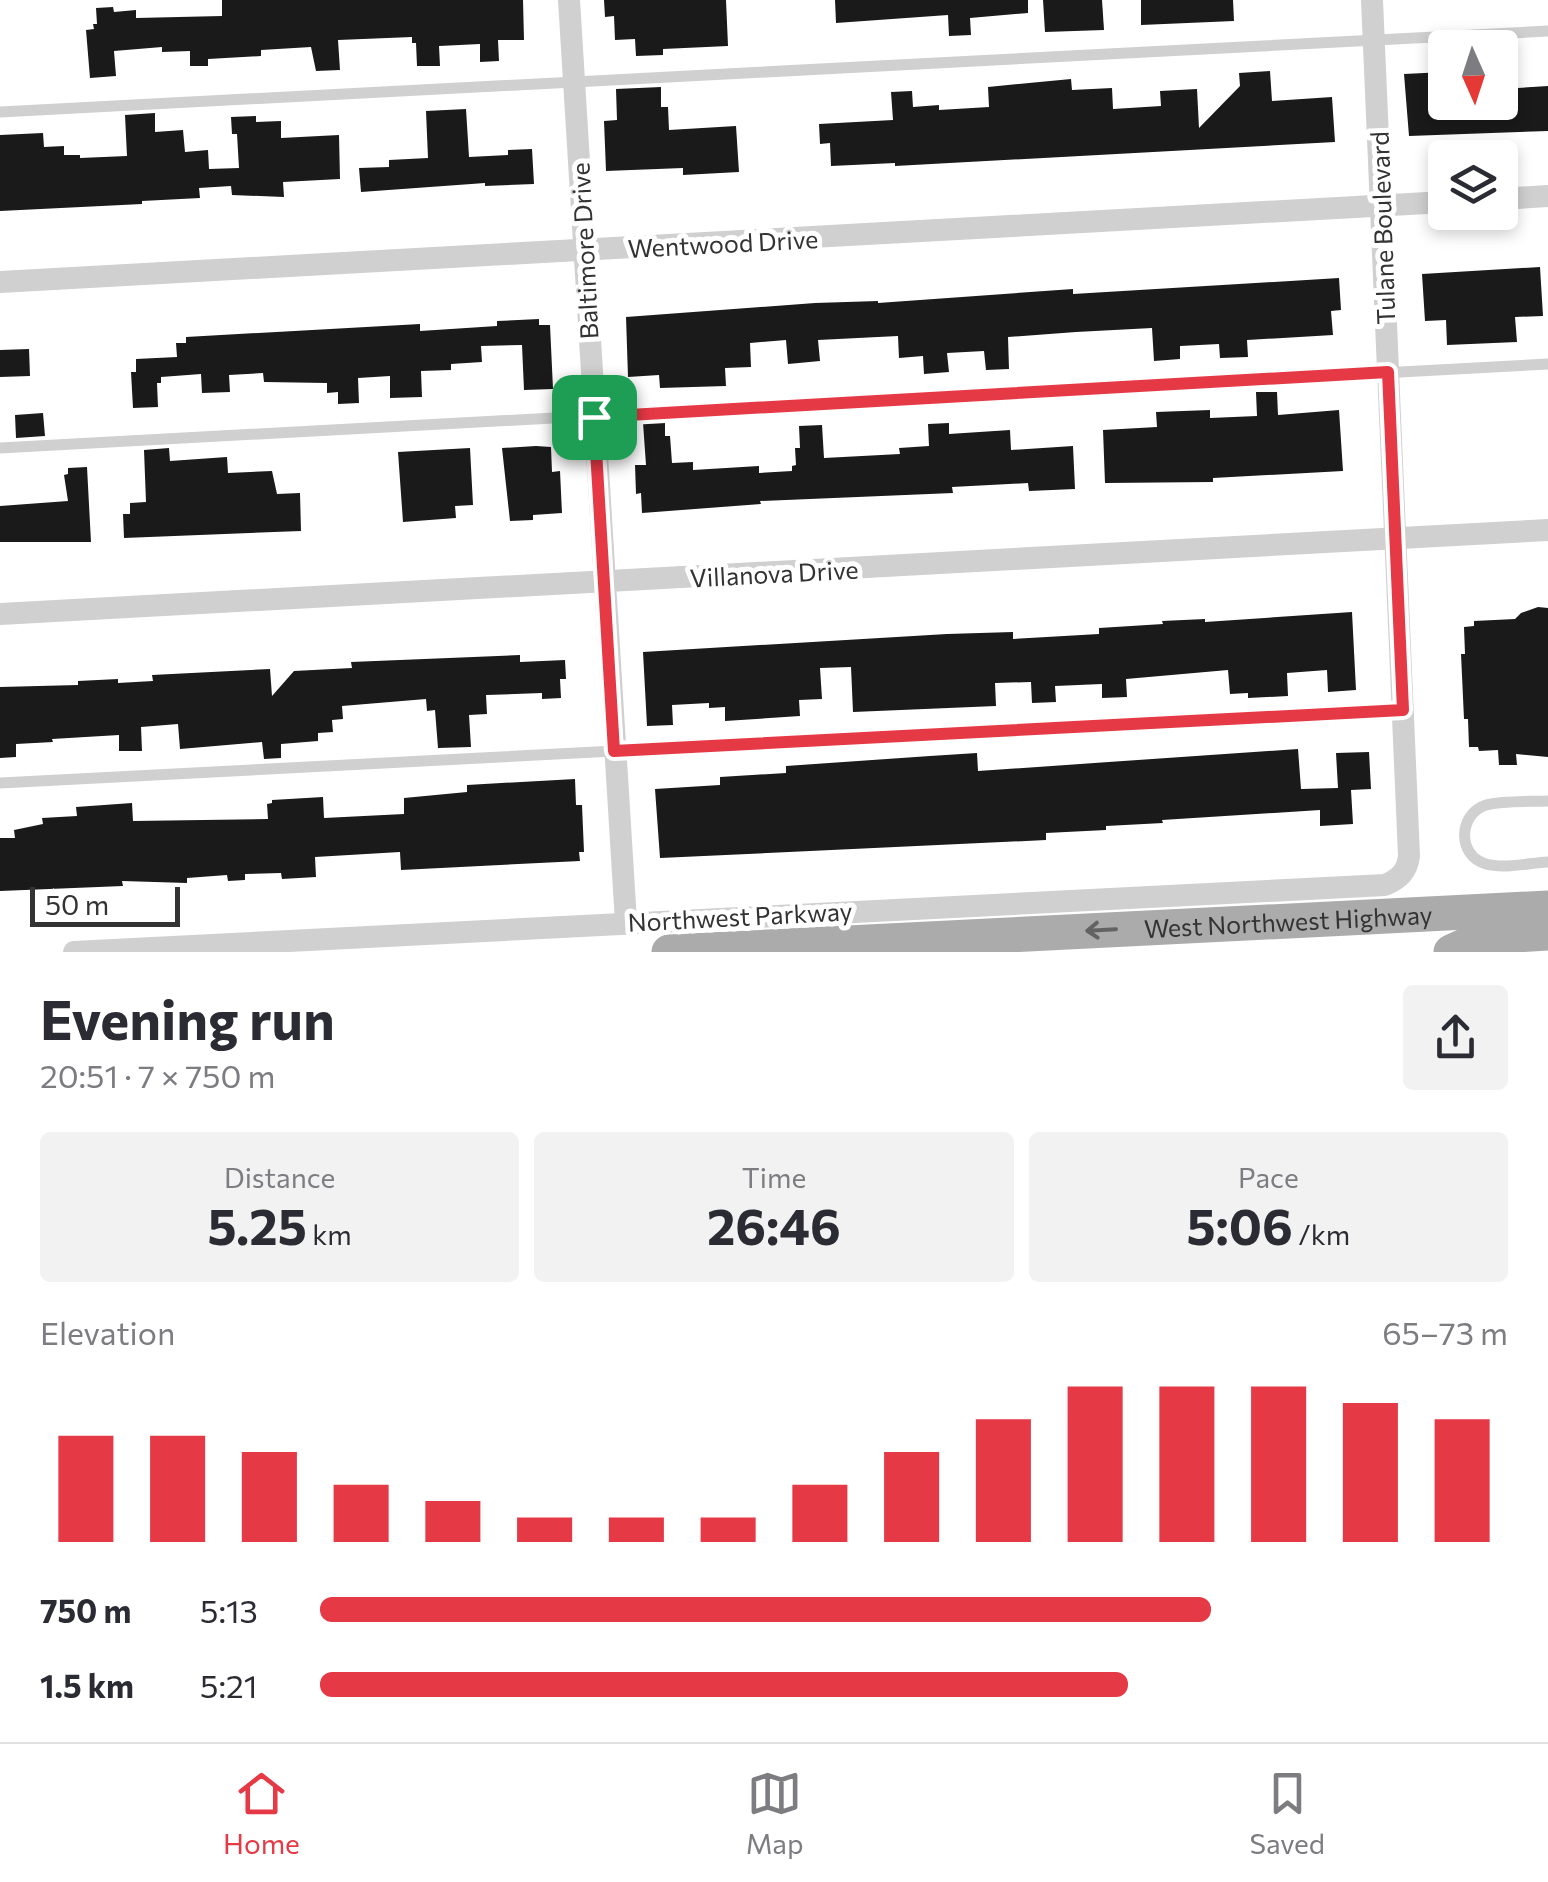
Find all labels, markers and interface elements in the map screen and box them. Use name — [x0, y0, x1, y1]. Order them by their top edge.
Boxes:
north arrow — [1428, 30, 1518, 120]
map controls — [1428, 30, 1518, 230]
street label: Tulane Boulevard — [1364, 131, 1400, 325]
button: layers — [1428, 140, 1518, 230]
street label: Baltimore Drive — [564, 162, 604, 340]
street label: Wentwood Drive — [627, 223, 819, 263]
pin — [552, 375, 637, 460]
icon: arrive — [567, 390, 622, 445]
street label: Villanova Drive — [689, 554, 859, 592]
scale bar — [30, 882, 180, 926]
text: 50 m — [45, 887, 109, 921]
street label: Northwest Parkway — [627, 895, 853, 937]
street label: West Northwest Highway — [1143, 899, 1433, 943]
one-way arrow — [1086, 921, 1118, 940]
text: Evening run — [40, 984, 335, 1051]
button: share — [1403, 985, 1508, 1090]
text: 20:51 · 7 × 750 m — [40, 1055, 275, 1095]
text: Distance — [224, 1160, 335, 1194]
text: Time — [742, 1160, 806, 1194]
text: Pace — [1238, 1160, 1299, 1194]
text: 5.25 — [208, 1194, 307, 1255]
text: 26:46 — [707, 1194, 841, 1255]
text: 5:06 — [1186, 1194, 1293, 1255]
text: km — [307, 1217, 352, 1251]
text: /km — [1293, 1217, 1350, 1251]
text: Elevation — [40, 1312, 175, 1352]
text: 65–73 m — [1382, 1312, 1508, 1352]
text: 750 m — [40, 1590, 131, 1630]
text: 5:13 — [200, 1590, 258, 1630]
text: 1.5 km — [40, 1665, 134, 1705]
text: 5:21 — [200, 1665, 257, 1705]
tab: Home — [223, 1766, 300, 1860]
tab: Map — [746, 1766, 804, 1860]
tab: Saved — [1249, 1766, 1325, 1860]

